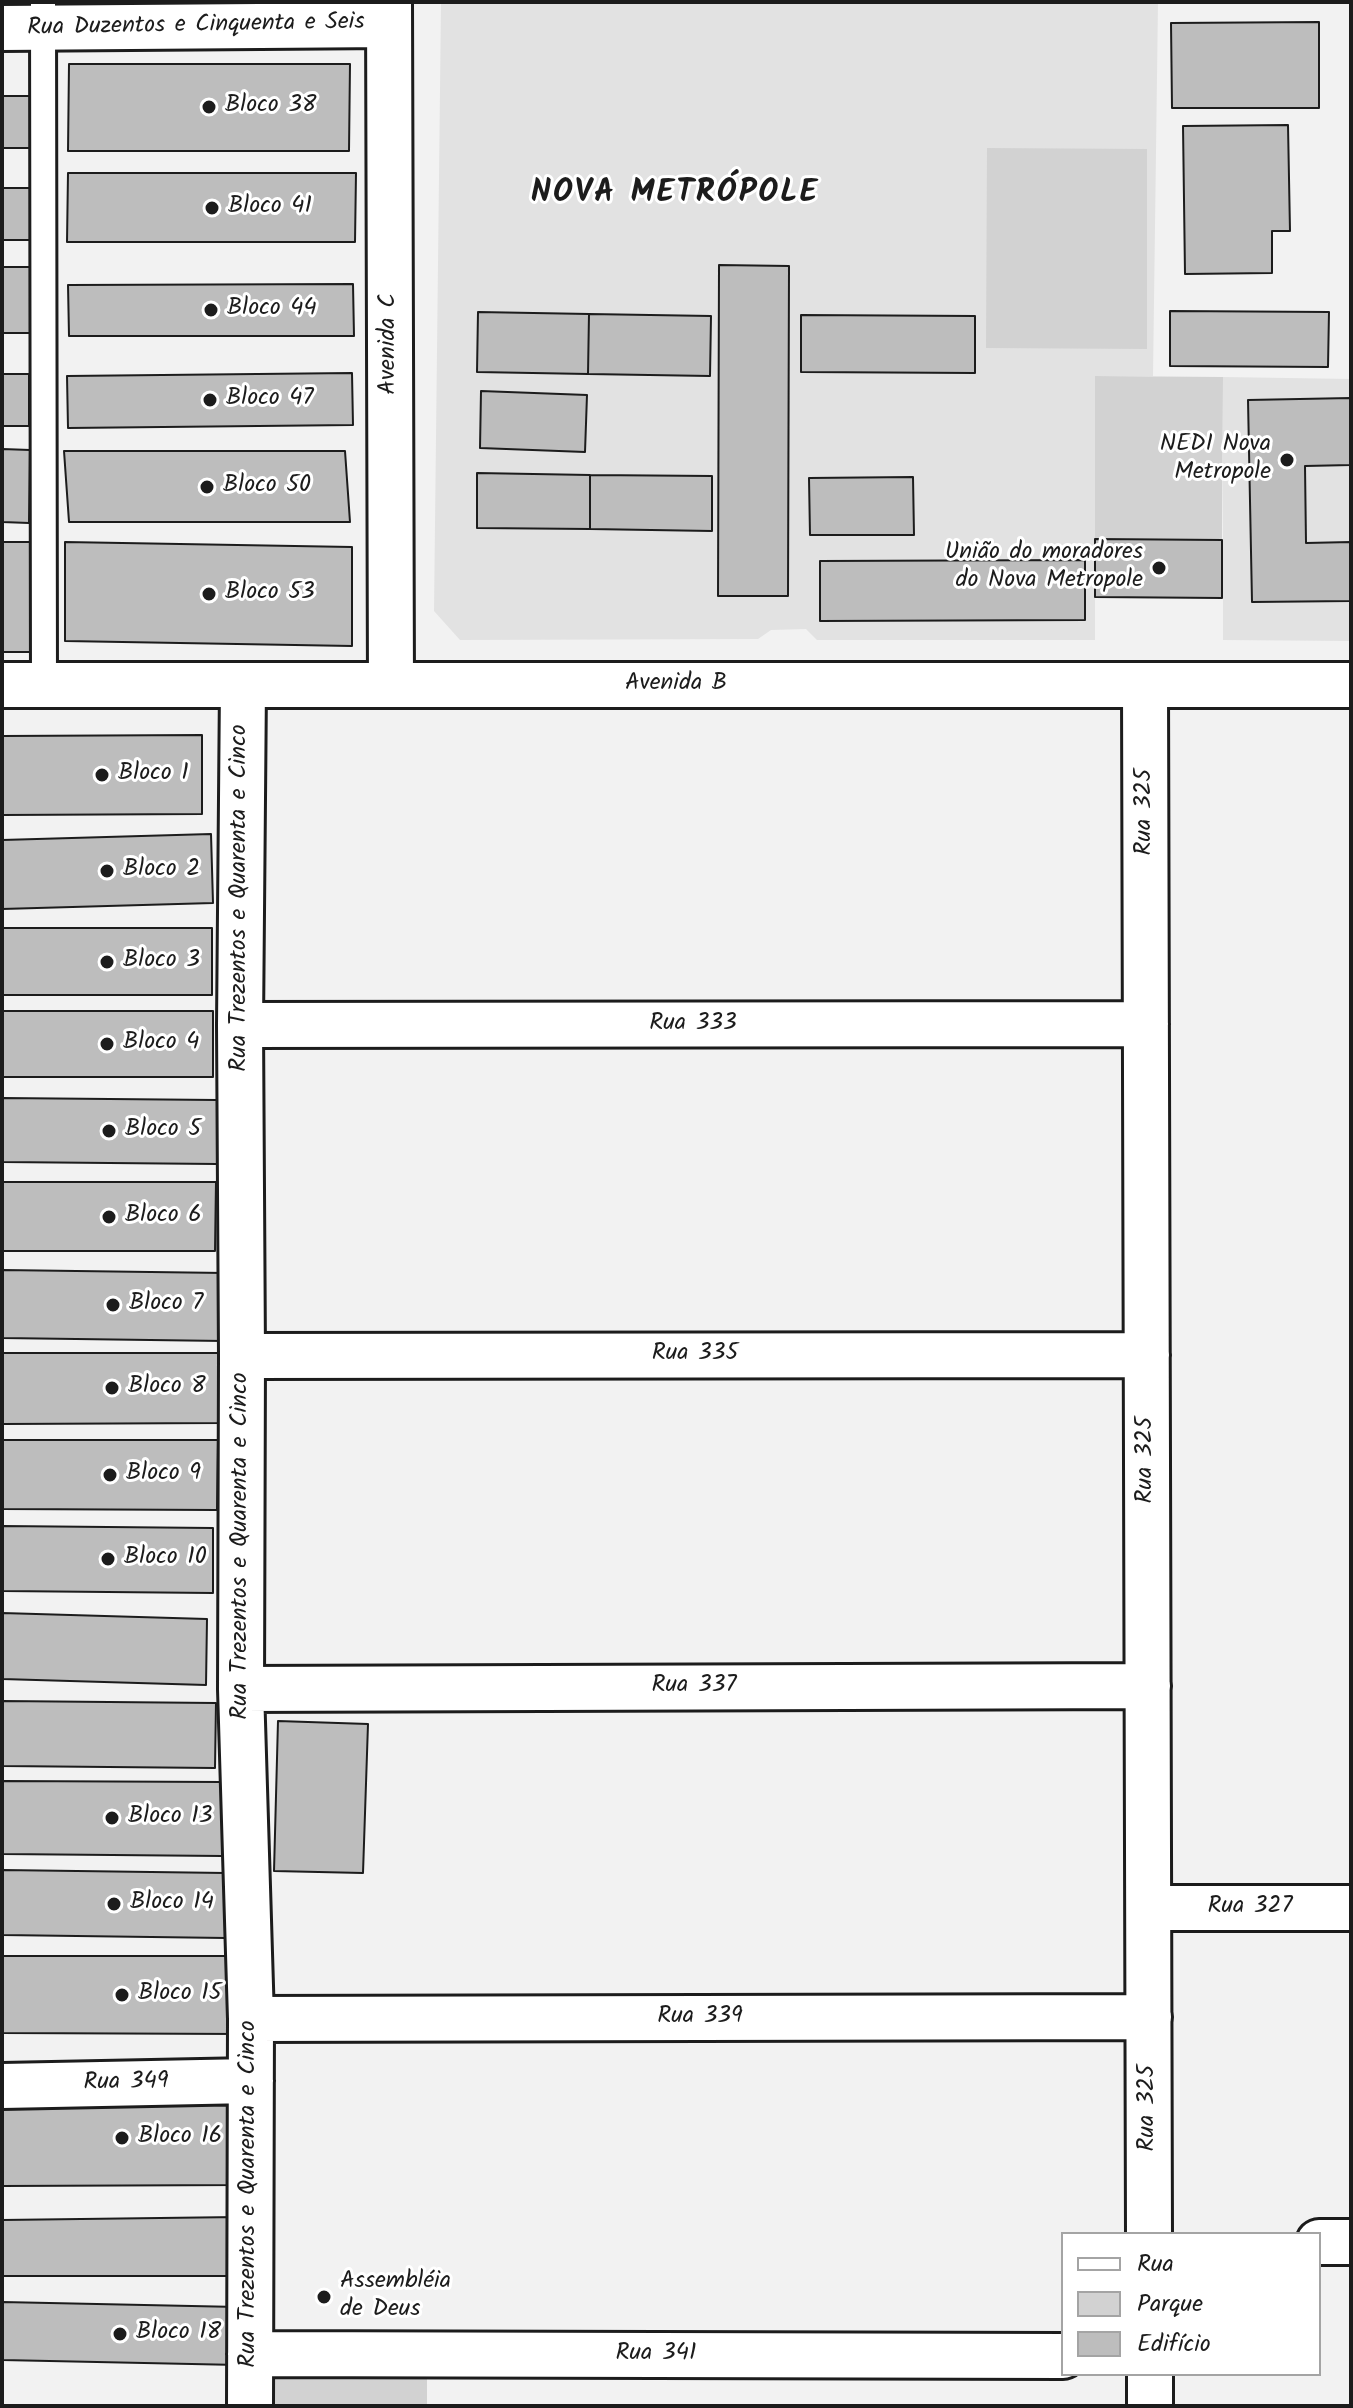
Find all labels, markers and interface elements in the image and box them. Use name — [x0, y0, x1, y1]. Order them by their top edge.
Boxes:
street label: Rua Duzentos e Cinquenta e Seis — [27, 10, 365, 44]
place label: Bloco 38 — [225, 93, 316, 121]
marker: Bloco 38 — [200, 98, 218, 116]
district label: NOVA METRÓPOLE — [531, 177, 819, 215]
place label: Bloco 41 — [228, 194, 312, 222]
marker: Bloco 41 — [203, 199, 221, 217]
street label: Avenida C — [376, 293, 404, 395]
place label: Bloco 44 — [227, 296, 317, 324]
marker: Bloco 44 — [202, 301, 220, 319]
place label: Bloco 47 — [226, 386, 314, 414]
marker: Bloco 47 — [201, 391, 219, 409]
place label: NEDI Nova Metropole — [1160, 432, 1271, 488]
marker: NEDI Nova Metropole — [1278, 451, 1296, 469]
place label: Bloco 50 — [223, 473, 311, 501]
marker: Bloco 50 — [198, 478, 216, 496]
place label: União do moradores do Nova Metropole — [945, 540, 1143, 596]
marker: União do moradores do Nova Metropole — [1150, 559, 1168, 577]
place label: Bloco 53 — [225, 580, 315, 608]
marker: Bloco 53 — [200, 585, 218, 603]
street label: Avenida B — [625, 671, 727, 699]
street label: Rua Trezentos e Quarenta e Cinco — [227, 724, 255, 1072]
place label: Bloco 1 — [118, 761, 189, 789]
marker: Bloco 1 — [93, 766, 111, 784]
street label: Rua 325 — [1132, 769, 1160, 855]
place label: Bloco 2 — [123, 857, 200, 885]
marker: Bloco 2 — [98, 862, 116, 880]
place label: Bloco 3 — [123, 948, 200, 976]
marker: Bloco 3 — [98, 953, 116, 971]
street label: Rua 333 — [649, 1011, 737, 1039]
place label: Bloco 4 — [123, 1030, 199, 1058]
marker: Bloco 4 — [98, 1035, 116, 1053]
place label: Bloco 5 — [125, 1117, 201, 1145]
marker: Bloco 5 — [100, 1122, 118, 1140]
place label: Bloco 6 — [125, 1203, 202, 1231]
marker: Bloco 6 — [100, 1208, 118, 1226]
place label: Bloco 7 — [129, 1291, 203, 1319]
marker: Bloco 7 — [104, 1296, 122, 1314]
street label: Rua 335 — [652, 1341, 738, 1369]
street label: Rua Trezentos e Quarenta e Cinco — [228, 1372, 256, 1720]
place label: Bloco 8 — [128, 1374, 206, 1402]
marker: Bloco 8 — [103, 1379, 121, 1397]
street label: Rua 325 — [1133, 1417, 1161, 1503]
place label: Bloco 9 — [126, 1461, 201, 1489]
marker: Bloco 9 — [101, 1466, 119, 1484]
place label: Bloco 10 — [124, 1545, 207, 1573]
marker: Bloco 10 — [99, 1550, 117, 1568]
street label: Rua 337 — [652, 1673, 736, 1701]
place label: Bloco 13 — [128, 1804, 212, 1832]
marker: Bloco 13 — [103, 1809, 121, 1827]
place label: Bloco 14 — [130, 1890, 214, 1918]
street label: Rua 327 — [1207, 1894, 1293, 1922]
marker: Bloco 14 — [105, 1895, 123, 1913]
place label: Bloco 15 — [138, 1981, 222, 2009]
marker: Bloco 15 — [113, 1986, 131, 2004]
street label: Rua 339 — [657, 2004, 743, 2032]
street label: Rua Trezentos e Quarenta e Cinco — [236, 2020, 264, 2368]
street label: Rua 325 — [1135, 2065, 1163, 2151]
street label: Rua 349 — [83, 2069, 169, 2099]
place label: Bloco 16 — [138, 2124, 222, 2152]
marker: Bloco 16 — [113, 2129, 131, 2147]
legend — [1061, 2232, 1321, 2376]
text: Rua — [1137, 2245, 1174, 2284]
place label: Assembléia de Deus — [340, 2269, 451, 2325]
text: Parque — [1137, 2285, 1203, 2324]
marker: Assembléia de Deus — [315, 2288, 333, 2306]
place label: Bloco 18 — [136, 2320, 221, 2348]
marker: Bloco 18 — [111, 2325, 129, 2343]
text: Edifício — [1137, 2325, 1211, 2364]
street label: Rua 341 — [616, 2341, 696, 2369]

